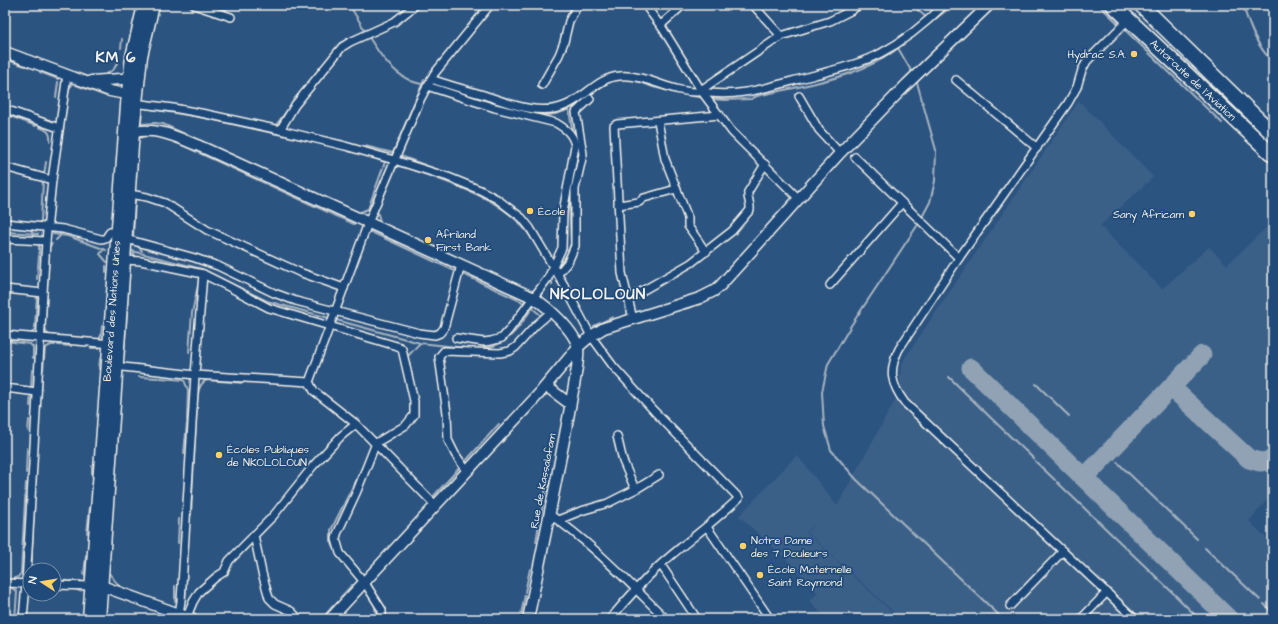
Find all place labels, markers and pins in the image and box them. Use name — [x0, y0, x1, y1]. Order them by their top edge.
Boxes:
place label: Hydrac S.A. — [1067, 47, 1126, 63]
marker: Hydrac S.A. — [1129, 49, 1139, 59]
place label: École — [538, 204, 565, 219]
marker: École — [525, 206, 535, 216]
place label: Sany Africam — [1113, 207, 1184, 223]
marker: Sany Africam — [1187, 209, 1197, 219]
place label: Afriland First Bank — [436, 227, 492, 255]
marker: Afriland First Bank — [423, 235, 433, 245]
place label: Écoles Publiques de NKOLOLOUN — [227, 442, 310, 470]
marker: Écoles Publiques de NKOLOLOUN — [214, 450, 224, 460]
place label: Notre Dame des 7 Douleurs — [751, 533, 828, 561]
marker: Notre Dame des 7 Douleurs — [738, 541, 748, 551]
place label: École Maternelle Saint Raymond — [768, 562, 852, 591]
marker: École Maternelle Saint Raymond — [755, 570, 765, 580]

